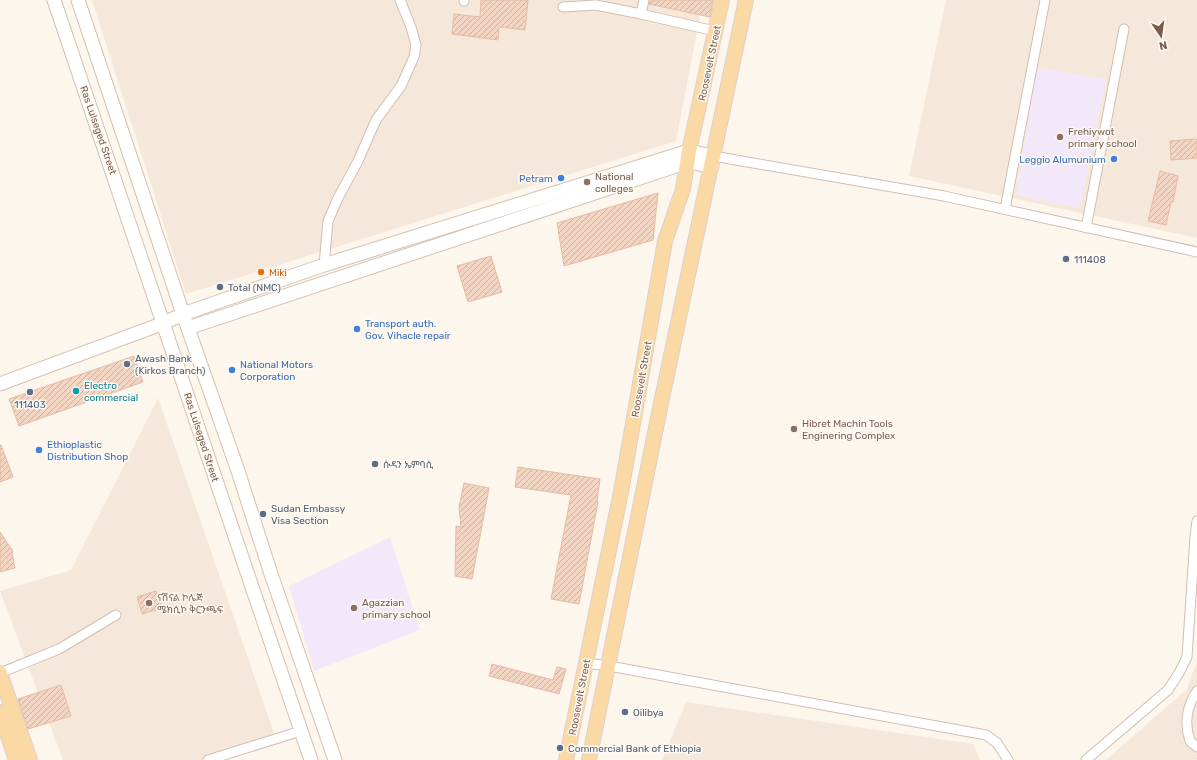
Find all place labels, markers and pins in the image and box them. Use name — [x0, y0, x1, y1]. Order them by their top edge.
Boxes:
place label: Frehiywot primary school — [1068, 126, 1137, 150]
marker: Frehiywot primary school — [1055, 132, 1065, 142]
place label: Leggio Alumunium — [1019, 154, 1106, 166]
marker: Leggio Alumunium — [1109, 154, 1119, 164]
place label: National colleges — [595, 171, 634, 195]
place label: Petram — [519, 173, 553, 185]
marker: Petram — [556, 173, 566, 183]
marker: National colleges — [582, 177, 592, 187]
marker: 111408 — [1061, 254, 1071, 264]
place label: 111408 — [1074, 254, 1106, 266]
marker: Miki — [256, 267, 266, 277]
place label: Miki — [269, 267, 287, 279]
marker: Total (NMC) — [215, 282, 225, 292]
place label: Total (NMC) — [228, 282, 281, 294]
place label: Transport auth. Gov. Vihacle repair — [365, 318, 451, 342]
marker: Transport auth. Gov. Vihacle repair — [352, 324, 362, 334]
place label: Awash Bank (Kirkos Branch) — [135, 353, 205, 377]
marker: Awash Bank (Kirkos Branch) — [122, 359, 132, 369]
place label: National Motors Corporation — [240, 359, 313, 383]
marker: National Motors Corporation — [227, 365, 237, 375]
place label: Electro commercial — [84, 380, 138, 404]
marker: Electro commercial — [71, 386, 81, 396]
marker: 111403 — [25, 387, 35, 397]
place label: 111403 — [14, 399, 46, 411]
place label: Hibret Machin Tools Enginering Complex — [802, 418, 896, 442]
marker: Hibret Machin Tools Enginering Complex — [789, 424, 799, 434]
place label: Ethioplastic Distribution Shop — [47, 439, 128, 463]
marker: Ethioplastic Distribution Shop — [34, 445, 44, 455]
marker: ሱዳን ኤምባሲ — [370, 459, 380, 469]
place label: ሱዳን ኤምባሲ — [383, 459, 434, 471]
place label: Sudan Embassy Visa Section — [271, 503, 346, 527]
marker: Sudan Embassy Visa Section — [258, 509, 268, 519]
place label: ናሽናል ኮሌጅ ሜክሲኮ ቅርንጫፍ — [157, 592, 224, 616]
place label: Agazzian primary school — [362, 597, 431, 621]
marker: ናሽናል ኮሌጅ ሜክሲኮ ቅርንጫፍ — [144, 598, 154, 608]
marker: Agazzian primary school — [349, 603, 359, 613]
marker: Oilibya — [620, 707, 630, 717]
place label: Oilibya — [633, 707, 664, 719]
marker: Commercial Bank of Ethiopia — [555, 743, 565, 753]
place label: Commercial Bank of Ethiopia — [568, 743, 701, 755]

